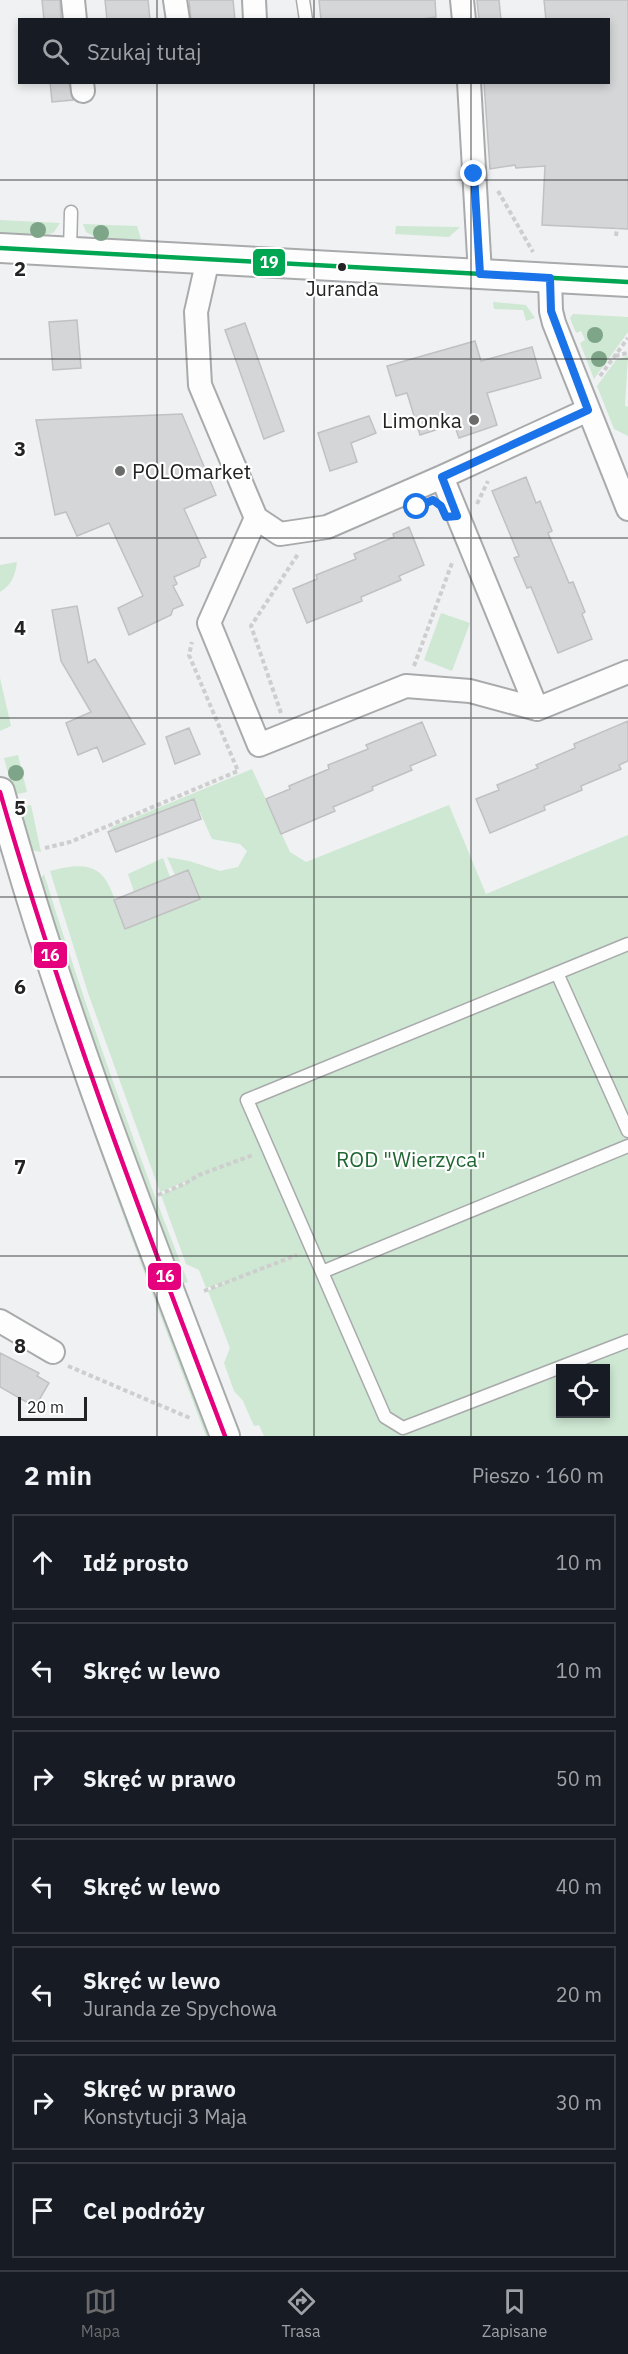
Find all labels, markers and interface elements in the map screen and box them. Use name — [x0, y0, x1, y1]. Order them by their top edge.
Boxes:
search box — [18, 18, 610, 84]
icon: search — [39, 35, 72, 68]
text: Szukaj tutaj — [87, 37, 202, 66]
route end — [460, 160, 486, 186]
line badge: 19 — [252, 248, 286, 277]
text: 19 — [259, 252, 279, 272]
text: 2 — [14, 255, 26, 282]
marker: Juranda — [336, 261, 348, 273]
place label: Juranda — [305, 275, 379, 302]
place label: Limonka — [382, 406, 462, 434]
marker: Limonka — [467, 413, 481, 427]
text: 3 — [14, 435, 26, 462]
place label: POLOmarket — [132, 457, 251, 485]
marker: POLOmarket — [113, 464, 127, 478]
route start — [403, 493, 429, 519]
text: 4 — [14, 614, 26, 641]
text: 5 — [14, 794, 26, 821]
line badge: 16 — [33, 941, 68, 969]
text: 16 — [40, 945, 60, 965]
text: 6 — [14, 973, 26, 1000]
park label: ROD "Wierzyca" — [336, 1145, 486, 1173]
text: 7 — [14, 1153, 26, 1180]
line badge: 16 — [147, 1262, 182, 1291]
text: 16 — [155, 1266, 175, 1286]
text: 8 — [14, 1332, 26, 1359]
map controls — [556, 1364, 610, 1418]
button: locate — [556, 1364, 610, 1418]
scale bar — [18, 1394, 87, 1422]
text: 20 m — [27, 1397, 64, 1417]
text: 2 min — [24, 1458, 92, 1492]
text: Pieszo · 160 m — [472, 1462, 604, 1489]
icon: ahead — [26, 1546, 59, 1579]
text: Idź prosto — [83, 1548, 189, 1577]
text: 10 m — [556, 1549, 602, 1576]
icon: left — [26, 1654, 59, 1687]
text: Skręć w lewo — [83, 1656, 220, 1685]
text: 10 m — [556, 1657, 602, 1684]
icon: right — [26, 1762, 59, 1795]
text: Skręć w prawo — [83, 1764, 236, 1793]
text: 50 m — [556, 1765, 602, 1792]
icon: left — [26, 1870, 59, 1903]
text: Skręć w lewo — [83, 1872, 220, 1901]
text: 40 m — [556, 1873, 602, 1900]
text: Skręć w lewo — [83, 1966, 220, 1995]
icon: left — [26, 1978, 59, 2011]
text: 20 m — [556, 1981, 602, 2008]
text: Juranda ze Spychowa — [83, 1995, 277, 2022]
text: Skręć w prawo — [83, 2074, 236, 2103]
icon: right — [26, 2086, 59, 2119]
text: 30 m — [556, 2089, 602, 2116]
text: Konstytucji 3 Maja — [83, 2103, 247, 2130]
icon: arrive — [26, 2194, 59, 2227]
text: Cel podróży — [83, 2196, 205, 2225]
tab: Mapa — [81, 2285, 120, 2341]
tab: Trasa — [281, 2285, 321, 2341]
tab: Zapisane — [482, 2285, 547, 2341]

